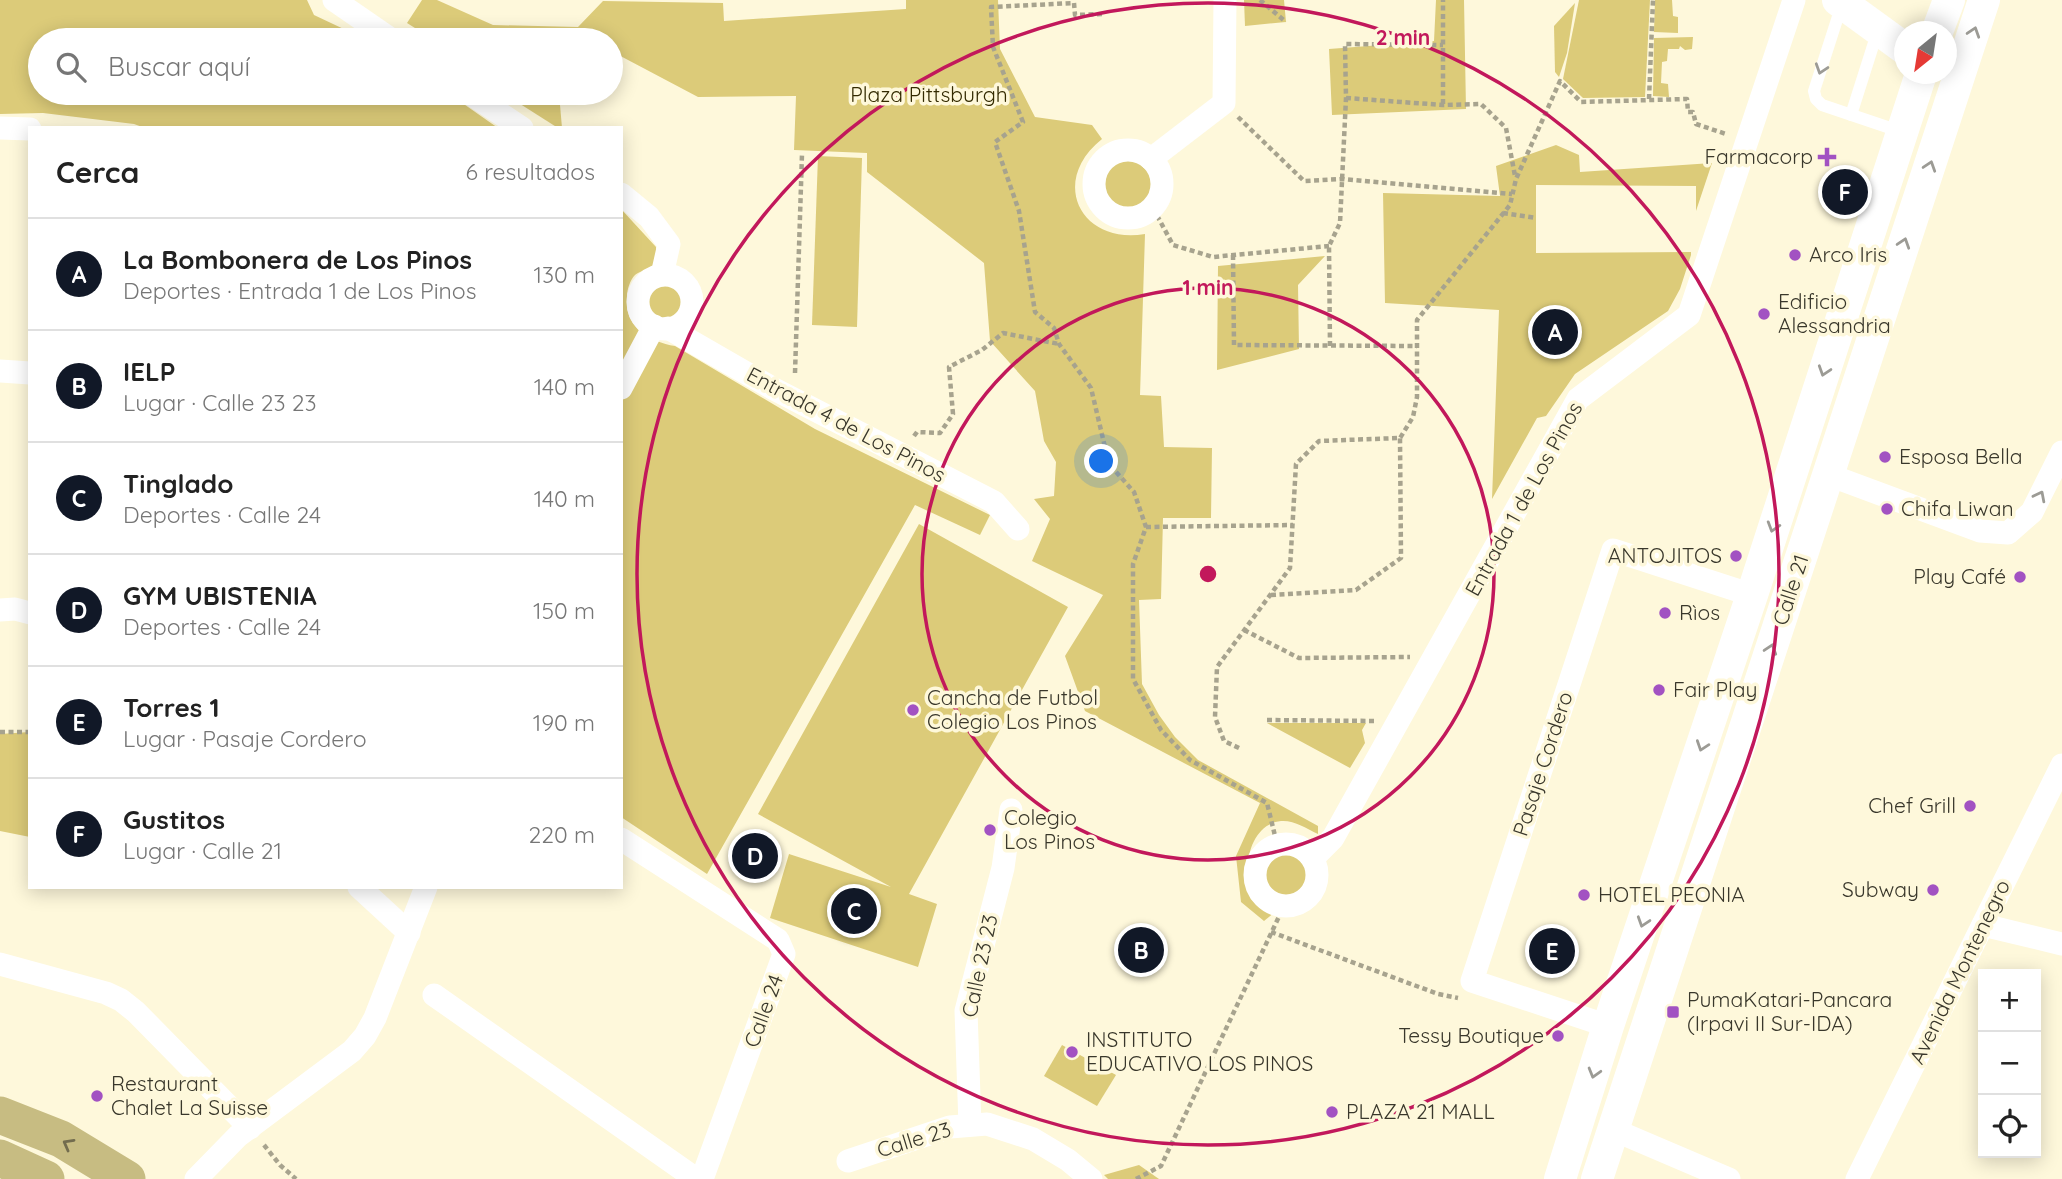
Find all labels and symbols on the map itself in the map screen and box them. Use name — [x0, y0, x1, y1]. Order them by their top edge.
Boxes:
north arrow — [1894, 21, 1957, 84]
text: 2 min — [1376, 24, 1430, 50]
one-way arrow — [1965, 27, 1980, 39]
one-way arrow — [1815, 63, 1830, 75]
park label: Plaza Pittsburgh — [850, 81, 1008, 107]
place label: Farmacorp — [1704, 143, 1813, 169]
marker: Farmacorp — [1819, 149, 1835, 165]
one-way arrow — [1922, 160, 1937, 172]
pin: F — [1822, 166, 1868, 218]
one-way arrow — [1896, 237, 1911, 249]
place label: Arco Iris — [1809, 241, 1887, 267]
marker: Arco Iris — [1787, 247, 1803, 263]
text: 1 min — [1183, 274, 1233, 300]
place label: Edificio Alessandria — [1778, 288, 1891, 338]
pin: A — [1532, 306, 1578, 358]
marker: Edificio Alessandria — [1756, 306, 1772, 322]
street label: Entrada 4 de Los Pinos — [743, 361, 950, 488]
one-way arrow — [1817, 365, 1832, 377]
street label: Entrada 1 de Los Pinos — [1459, 397, 1587, 600]
place label: Esposa Bella — [1899, 443, 2023, 469]
your location — [1084, 444, 1118, 478]
marker: Esposa Bella — [1877, 449, 1893, 465]
one-way arrow — [2031, 491, 2045, 503]
place label: Chifa Liwan — [1901, 495, 2014, 521]
marker: Chifa Liwan — [1879, 501, 1895, 517]
one-way arrow — [1767, 521, 1782, 533]
place label: ANTOJITOS — [1608, 542, 1722, 568]
marker: ANTOJITOS — [1728, 548, 1744, 564]
street label: Calle 21 — [1766, 551, 1814, 628]
centre of rings — [1196, 562, 1220, 586]
place label: Play Café — [1913, 563, 2006, 589]
marker: Play Café — [2012, 569, 2028, 585]
place label: Rìos — [1679, 599, 1720, 625]
marker: Rìos — [1657, 605, 1673, 621]
one-way arrow — [1763, 644, 1777, 656]
place label: Fair Play — [1673, 676, 1758, 702]
marker: Fair Play — [1651, 682, 1667, 698]
place label: Cancha de Futbol Colegio Los Pinos — [927, 684, 1098, 734]
street label: Pasaje Cordero — [1506, 688, 1578, 839]
marker: Cancha de Futbol Colegio Los Pinos — [905, 702, 921, 718]
one-way arrow — [1695, 740, 1710, 752]
place label: Chef Grill — [1868, 792, 1956, 818]
marker: Chef Grill — [1962, 798, 1978, 814]
place label: Colegio Los Pinos — [1004, 804, 1095, 854]
marker: Colegio Los Pinos — [982, 822, 998, 838]
pin: D — [732, 830, 778, 882]
street label: Avenida Montenegro — [1903, 875, 2015, 1068]
place label: Subway — [1842, 876, 1919, 902]
place label: HOTEL PEONIA — [1598, 881, 1745, 907]
marker: Subway — [1925, 882, 1941, 898]
pin: C — [831, 885, 877, 937]
marker: HOTEL PEONIA — [1576, 887, 1592, 903]
street label: Calle 23 23 — [955, 912, 1003, 1020]
one-way arrow — [1637, 916, 1651, 928]
pin: B — [1118, 924, 1164, 976]
pin: E — [1529, 925, 1575, 977]
street label: Calle 24 — [738, 971, 788, 1051]
place label: PumaKatari-Pancara (Irpavi II Sur-IDA) — [1687, 986, 1892, 1036]
marker: PumaKatari-Pancara (Irpavi II Sur-IDA) — [1665, 1004, 1681, 1020]
place label: Tessy Boutique — [1398, 1022, 1544, 1048]
place label: INSTITUTO EDUCATIVO LOS PINOS — [1086, 1026, 1313, 1076]
marker: Tessy Boutique — [1550, 1028, 1566, 1044]
marker: INSTITUTO EDUCATIVO LOS PINOS — [1064, 1044, 1080, 1060]
one-way arrow — [1588, 1067, 1602, 1079]
place label: Restaurant Chalet La Suisse — [111, 1070, 268, 1120]
marker: Restaurant Chalet La Suisse — [89, 1088, 105, 1104]
place label: PLAZA 21 MALL — [1346, 1098, 1495, 1124]
marker: PLAZA 21 MALL — [1324, 1104, 1340, 1120]
street label: Calle 23 — [874, 1115, 954, 1163]
one-way arrow — [63, 1139, 76, 1152]

